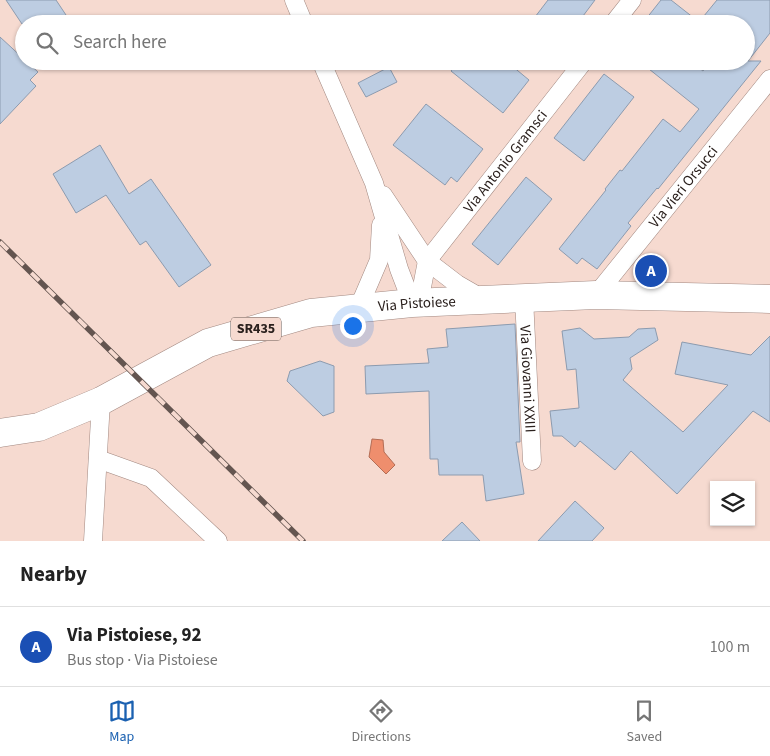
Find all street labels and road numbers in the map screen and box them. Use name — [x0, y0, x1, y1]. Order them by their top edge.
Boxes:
street label: Via Antonio Gramsci — [458, 106, 552, 217]
street label: Via Vieri Orsucci — [644, 141, 723, 232]
street label: Via Pistoiese — [377, 291, 456, 317]
road number: SR435 — [231, 318, 281, 340]
street label: Via Giovanni XXIII — [515, 325, 541, 433]

